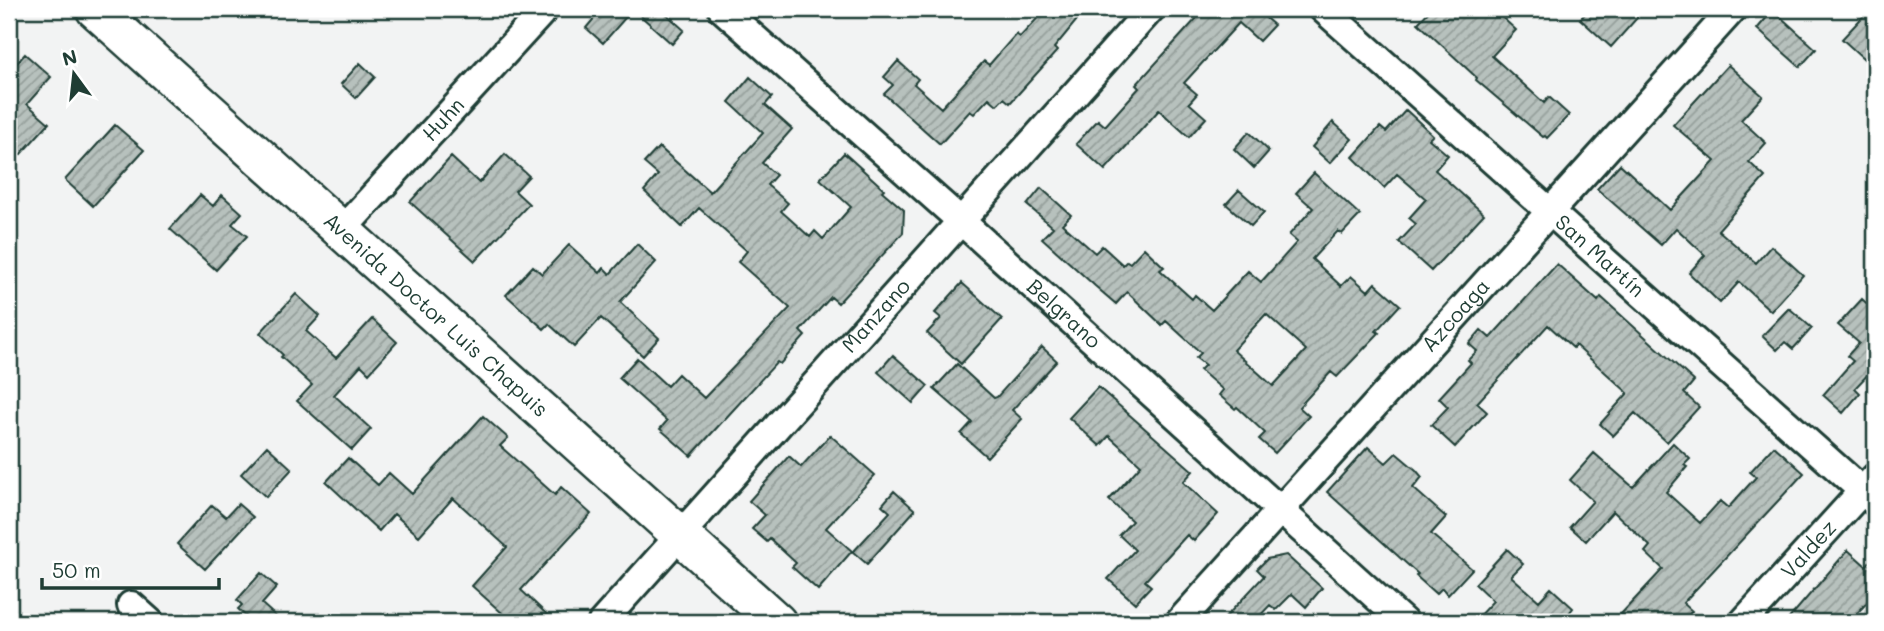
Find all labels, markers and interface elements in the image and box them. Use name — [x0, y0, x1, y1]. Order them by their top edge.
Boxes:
north arrow — [38, 38, 108, 108]
text: N — [59, 43, 80, 71]
street label: Huhn — [416, 91, 469, 146]
street label: Avenida Doctor Luis Chapuis — [319, 206, 555, 422]
street label: San Martín — [1550, 208, 1651, 302]
street label: Manzano — [835, 272, 915, 357]
street label: Belgrano — [1022, 272, 1108, 353]
street label: Azcoaga — [1415, 272, 1495, 357]
street label: Valdez — [1774, 514, 1841, 583]
scale bar — [42, 547, 219, 591]
text: 50 m — [52, 556, 101, 583]

